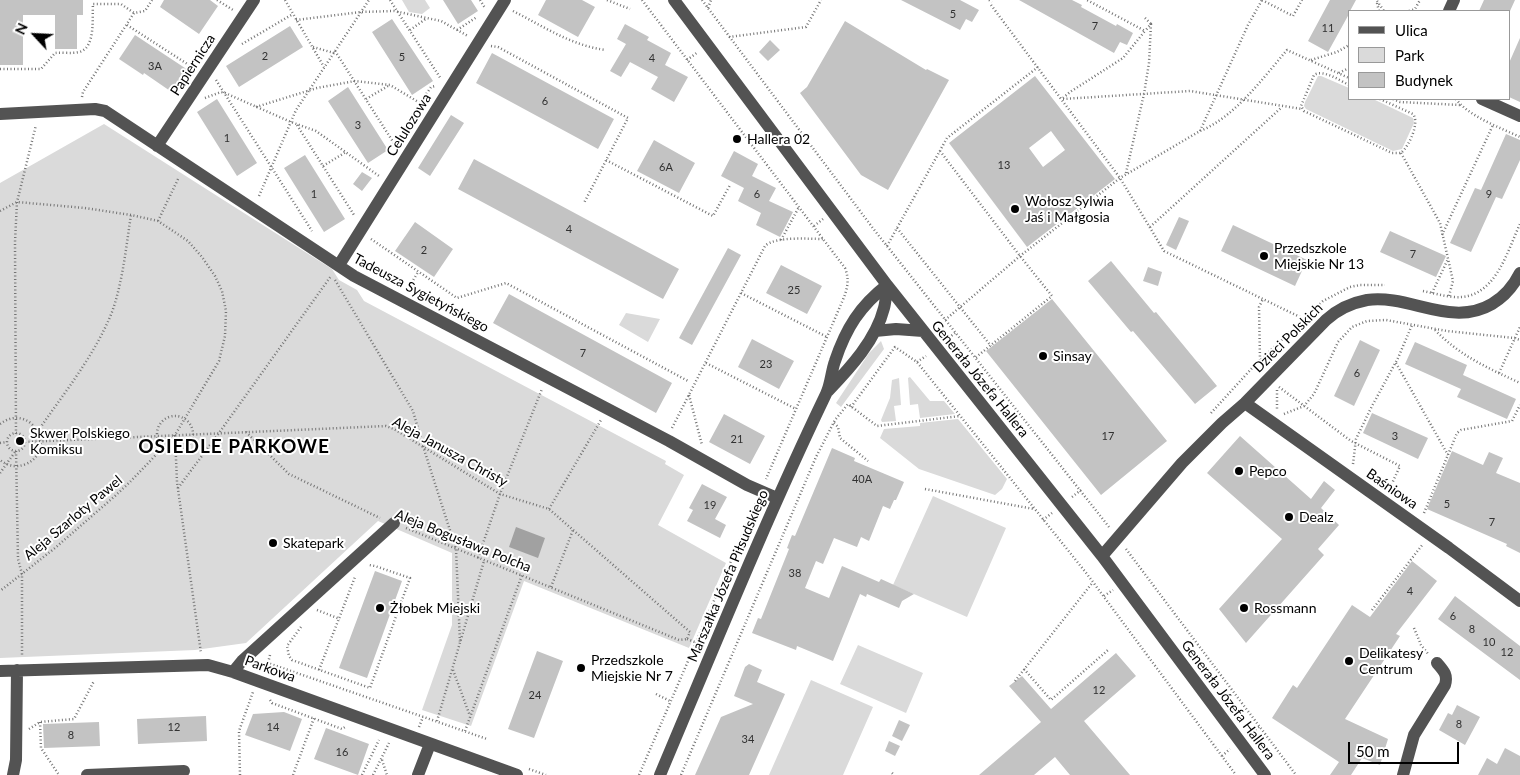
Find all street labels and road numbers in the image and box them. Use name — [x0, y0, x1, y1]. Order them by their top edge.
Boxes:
street label: Papiernicza — [167, 31, 219, 99]
street label: Celulozowa — [383, 91, 435, 159]
street label: Tadeusza Sygietyńskiego — [350, 250, 492, 336]
street label: Dzieci Polskich — [1250, 300, 1326, 376]
street label: Generała Józefa Hallera — [928, 317, 1032, 441]
street label: Aleja Janusza Christy — [389, 413, 511, 491]
street label: Baśniowa — [1363, 465, 1421, 513]
street label: Aleja Szarloty Pawel — [20, 472, 126, 564]
street label: Marszałka Józefa Piłsudskiego — [684, 487, 772, 665]
street label: Aleja Bogusława Polcha — [392, 506, 534, 576]
street label: Generała Józefa Hallera — [1178, 637, 1278, 763]
street label: Parkowa — [242, 652, 298, 686]

